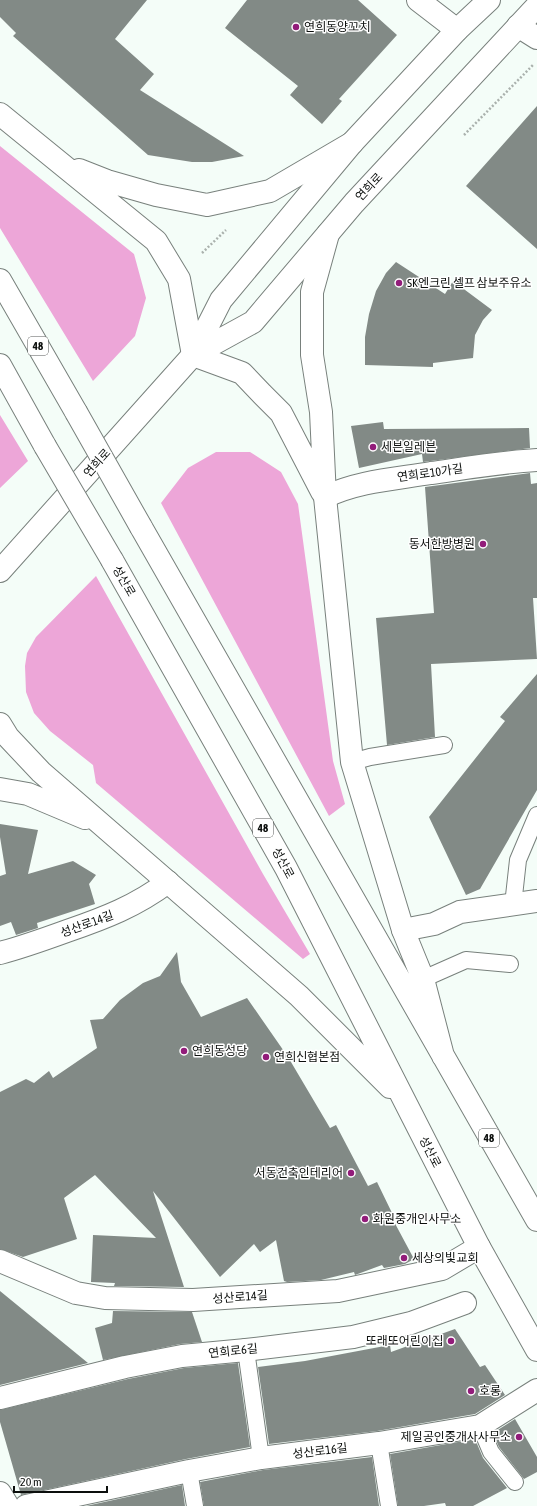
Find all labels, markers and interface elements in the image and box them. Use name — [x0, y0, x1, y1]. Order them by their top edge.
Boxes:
place label: 연희동양꼬치 — [304, 20, 370, 34]
marker: 연희동양꼬치 — [291, 22, 301, 32]
street label: 연희로 — [353, 170, 385, 204]
place label: SK엔크린 셀프 삼보주유소 — [407, 276, 532, 290]
marker: SK엔크린 셀프 삼보주유소 — [394, 278, 404, 288]
road number: 48 — [28, 337, 48, 355]
place label: 세븐일레븐 — [381, 440, 436, 454]
marker: 세븐일레븐 — [368, 442, 378, 452]
street label: 연희로 — [81, 446, 113, 480]
street label: 연희로10가길 — [396, 461, 464, 485]
place label: 동서한방병원 — [409, 537, 475, 551]
marker: 동서한방병원 — [478, 539, 488, 549]
street label: 성산로 — [110, 563, 138, 599]
road number: 48 — [253, 819, 273, 837]
street label: 성산로 — [269, 845, 297, 881]
street label: 성산로14길 — [59, 908, 115, 940]
place label: 연희동성당 — [192, 1044, 247, 1058]
marker: 연희동성당 — [179, 1046, 189, 1056]
place label: 연희신협본점 — [274, 1050, 340, 1064]
marker: 연희신협본점 — [261, 1052, 271, 1062]
road number: 48 — [479, 1129, 499, 1147]
street label: 성산로 — [416, 1134, 444, 1170]
place label: 서동건축인테리어 — [255, 1166, 343, 1180]
marker: 서동건축인테리어 — [346, 1168, 356, 1178]
place label: 화원중개인사무소 — [373, 1212, 461, 1226]
marker: 화원중개인사무소 — [360, 1214, 370, 1224]
place label: 세상의빛교회 — [412, 1251, 478, 1265]
marker: 세상의빛교회 — [399, 1253, 409, 1263]
street label: 성산로14길 — [212, 1288, 268, 1306]
place label: 또래또어린이집 — [366, 1334, 443, 1348]
marker: 또래또어린이집 — [446, 1336, 456, 1346]
street label: 연희로6길 — [207, 1341, 259, 1361]
place label: 호롱 — [479, 1384, 501, 1398]
marker: 호롱 — [466, 1386, 476, 1396]
place label: 제일공인중개사사무소 — [401, 1430, 511, 1444]
marker: 제일공인중개사사무소 — [514, 1432, 524, 1442]
street label: 성산로16길 — [292, 1441, 348, 1461]
scale bar — [14, 1468, 107, 1494]
text: 20 m — [20, 1475, 42, 1489]

